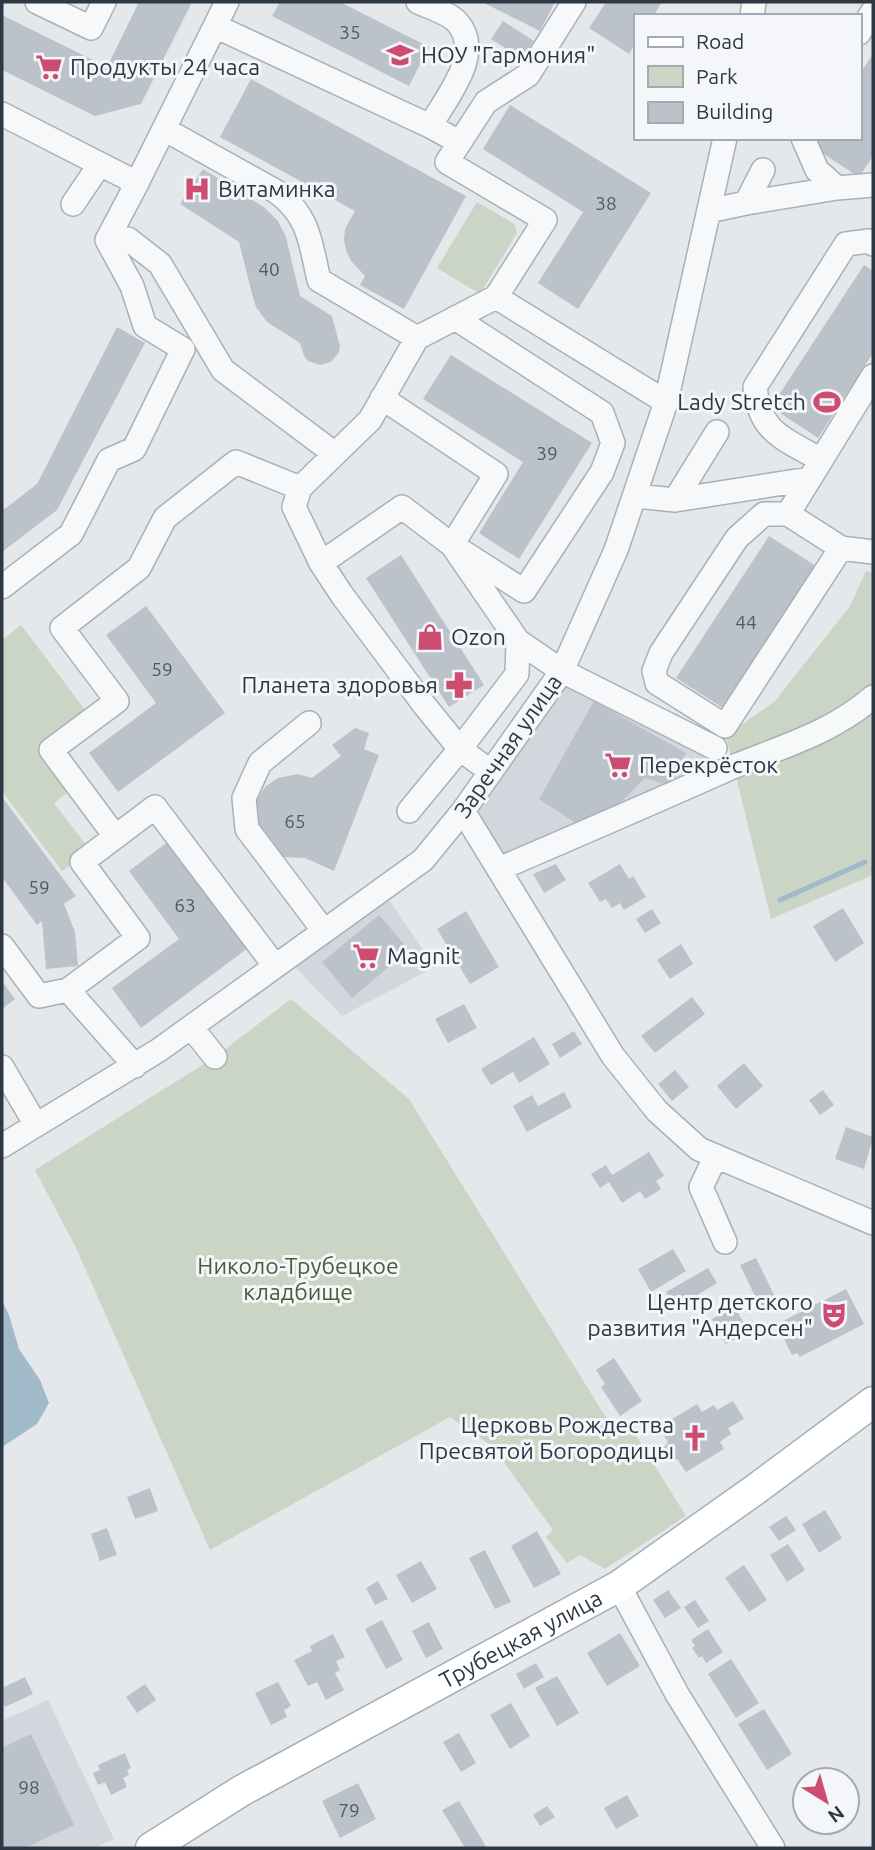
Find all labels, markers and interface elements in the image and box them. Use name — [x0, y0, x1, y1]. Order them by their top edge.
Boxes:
legend — [634, 14, 861, 140]
house number: 35 — [339, 21, 361, 43]
text: Road — [696, 29, 744, 53]
school or university icon: НОУ "Гармония" — [385, 40, 415, 70]
place label: НОУ "Гармония" — [421, 42, 595, 67]
supermarket icon: Продукты 24 часа — [34, 52, 64, 82]
place label: Продукты 24 часа — [70, 54, 260, 79]
text: Park — [696, 64, 738, 88]
text: Building — [696, 99, 773, 123]
hospital icon: Витаминка — [182, 174, 212, 204]
place label: Витаминка — [218, 176, 336, 201]
house number: 38 — [595, 192, 617, 214]
house number: 40 — [258, 258, 280, 280]
sports icon: Lady Stretch — [812, 387, 842, 417]
place label: Lady Stretch — [677, 389, 806, 414]
house number: 39 — [536, 442, 558, 464]
house number: 44 — [735, 611, 757, 633]
shop icon: Ozon — [415, 622, 445, 652]
place label: Ozon — [451, 624, 506, 649]
house number: 59 — [151, 658, 173, 680]
street label: Заречная улица — [449, 669, 566, 822]
pharmacy icon: Планета здоровья — [444, 670, 474, 700]
place label: Планета здоровья — [242, 672, 438, 697]
supermarket icon: Перекрёсток — [603, 750, 633, 780]
place label: Перекрёсток — [639, 752, 778, 777]
house number: 65 — [284, 810, 306, 832]
house number: 59 — [28, 876, 50, 898]
house number: 63 — [174, 894, 196, 916]
supermarket icon: Magnit — [351, 941, 381, 971]
place label: Magnit — [387, 943, 460, 968]
park label: Николо-Трубецкое кладбище — [197, 1253, 399, 1304]
place label: Центр детского развития "Андерсен" — [587, 1289, 813, 1340]
theatre icon: Центр детского развития "Андерсен" — [819, 1300, 849, 1330]
place label: Церковь Рождества Пресвятой Богородицы — [419, 1412, 674, 1463]
church icon: Церковь Рождества Пресвятой Богородицы — [680, 1423, 710, 1453]
street label: Трубецкая улица — [435, 1585, 606, 1693]
north arrow — [791, 1766, 861, 1836]
house number: 98 — [18, 1776, 40, 1798]
house number: 79 — [338, 1799, 360, 1821]
text: N — [824, 1802, 849, 1828]

